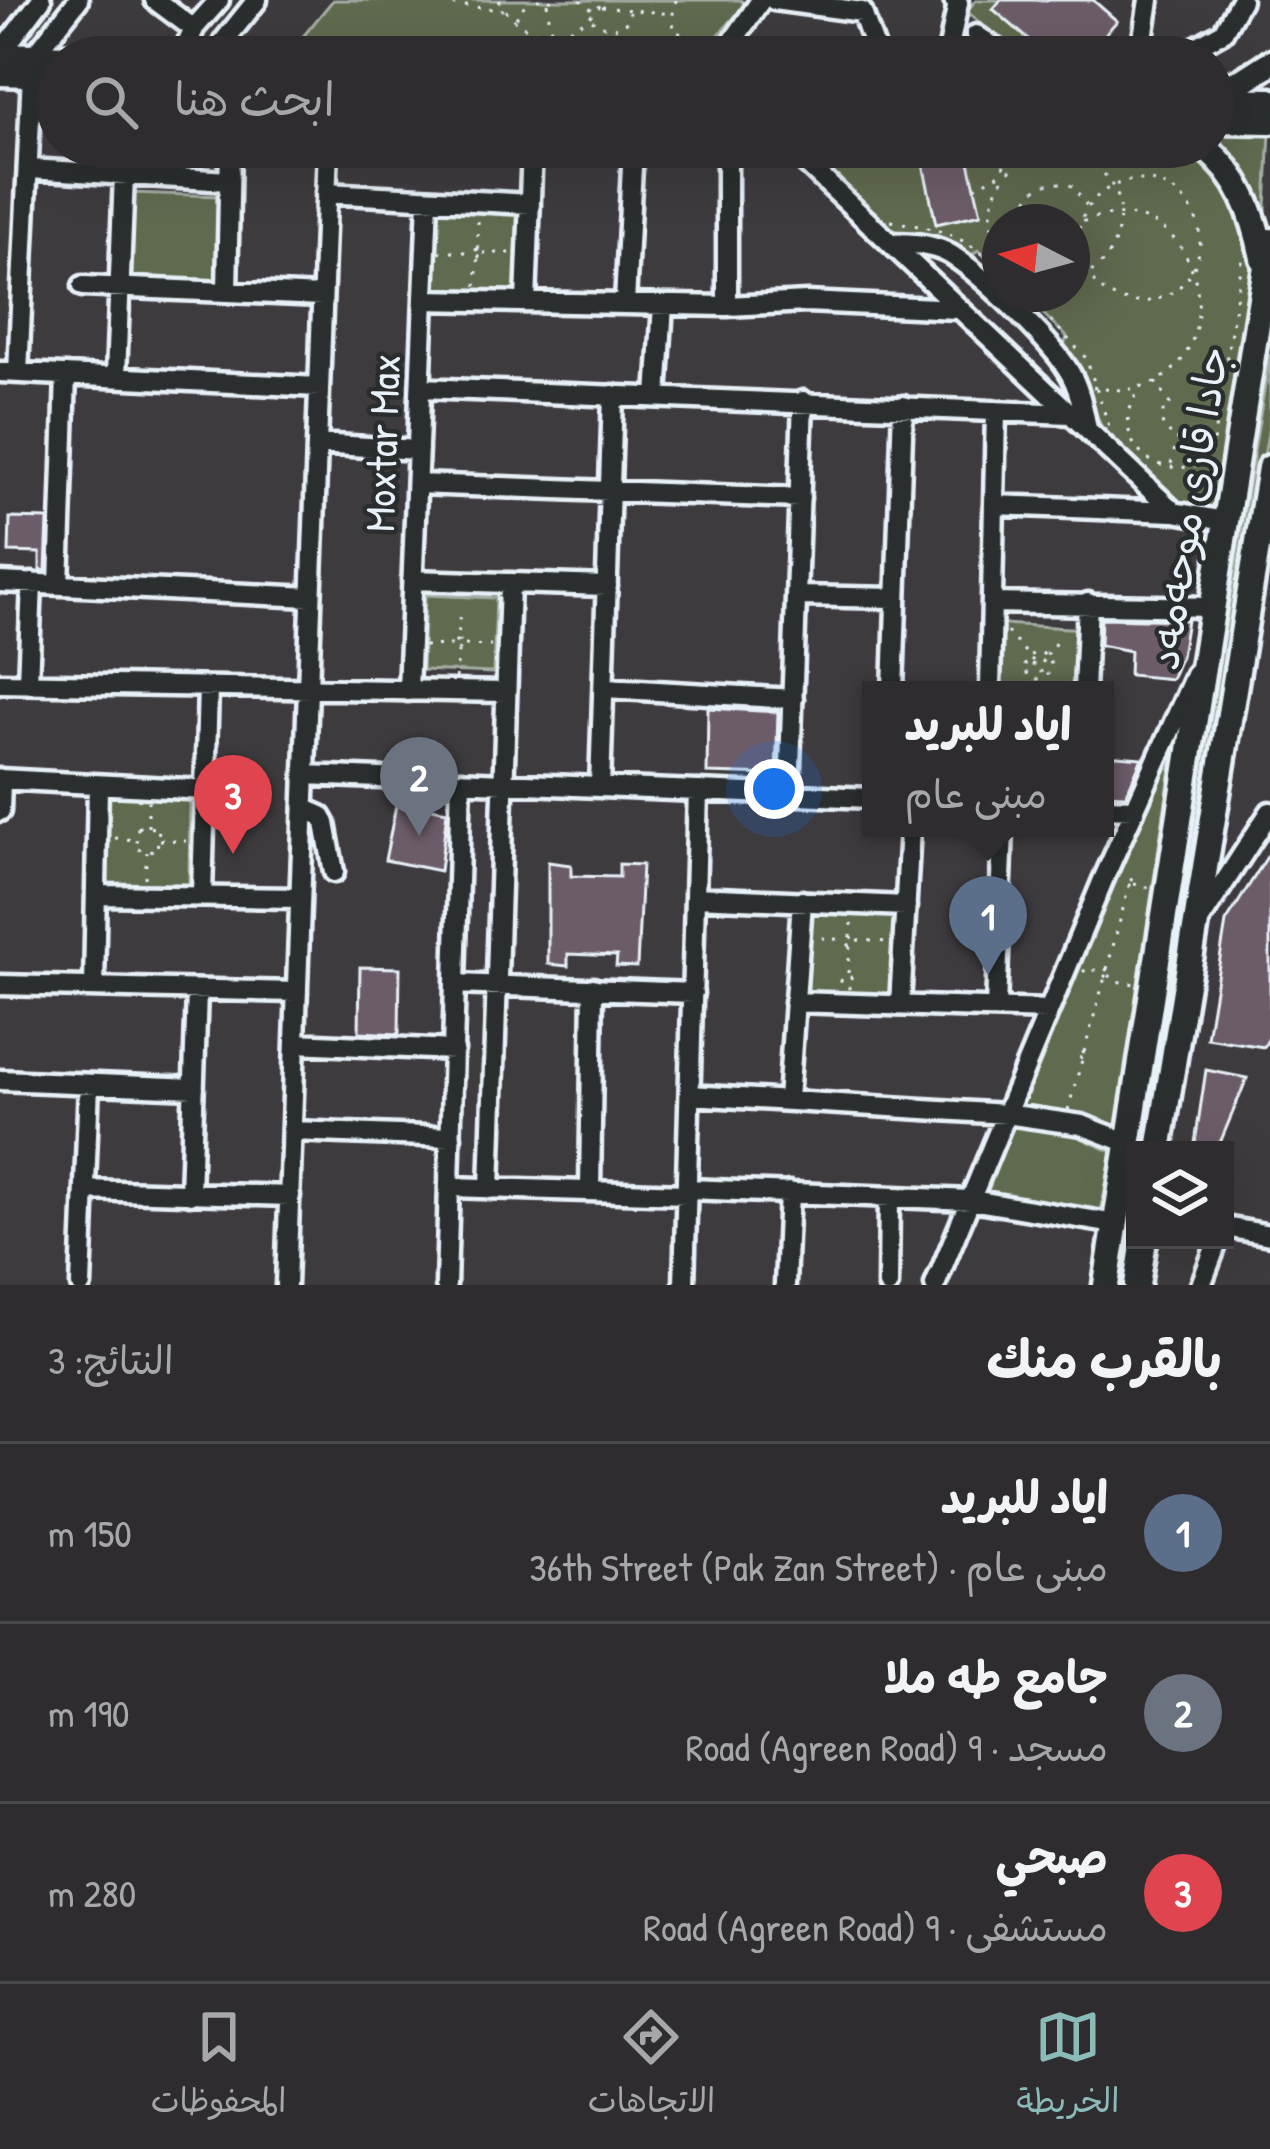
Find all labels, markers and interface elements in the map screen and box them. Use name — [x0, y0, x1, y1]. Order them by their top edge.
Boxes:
search box — [36, 36, 1234, 168]
text: ابحث هنا — [174, 68, 335, 129]
icon: search — [78, 69, 144, 135]
north arrow — [982, 204, 1090, 312]
street label: جادا قازی موحەمەد — [1134, 342, 1241, 674]
street label: Moxtar Max — [350, 353, 413, 533]
popup — [862, 681, 1114, 837]
text: اياد للبريد — [904, 693, 1072, 754]
pin: 2 — [380, 737, 458, 836]
pin: 3 — [194, 755, 272, 854]
your location — [744, 759, 804, 819]
text: مبنى عام — [904, 767, 1047, 820]
pin: 1 — [949, 876, 1027, 975]
map controls — [1126, 1141, 1234, 1249]
button: layers — [1126, 1141, 1234, 1249]
text: بالقرب منك — [987, 1324, 1222, 1393]
text: النتائج: 3 — [48, 1333, 173, 1386]
text: اياد للبريد — [941, 1466, 1108, 1527]
text: 150 m — [48, 1506, 132, 1559]
text: 1 — [1176, 1506, 1190, 1559]
text: مبنى عام · 36th Street (Pak Zan Street) — [529, 1540, 1108, 1593]
text: جامع طه ملا — [884, 1646, 1108, 1707]
text: 190 m — [48, 1686, 129, 1739]
text: 2 — [1174, 1686, 1192, 1739]
text: مسجد · 9 Road (Agreen Road) — [686, 1720, 1108, 1773]
text: صبحي — [995, 1826, 1108, 1887]
text: 280 m — [48, 1866, 136, 1919]
text: 3 — [1174, 1866, 1192, 1919]
text: مستشفى · 9 Road (Agreen Road) — [643, 1900, 1108, 1953]
tab: المحفوظات — [151, 2004, 287, 2130]
tab: الاتجاهات — [588, 2004, 715, 2130]
tab: الخريطة — [1016, 2004, 1119, 2130]

